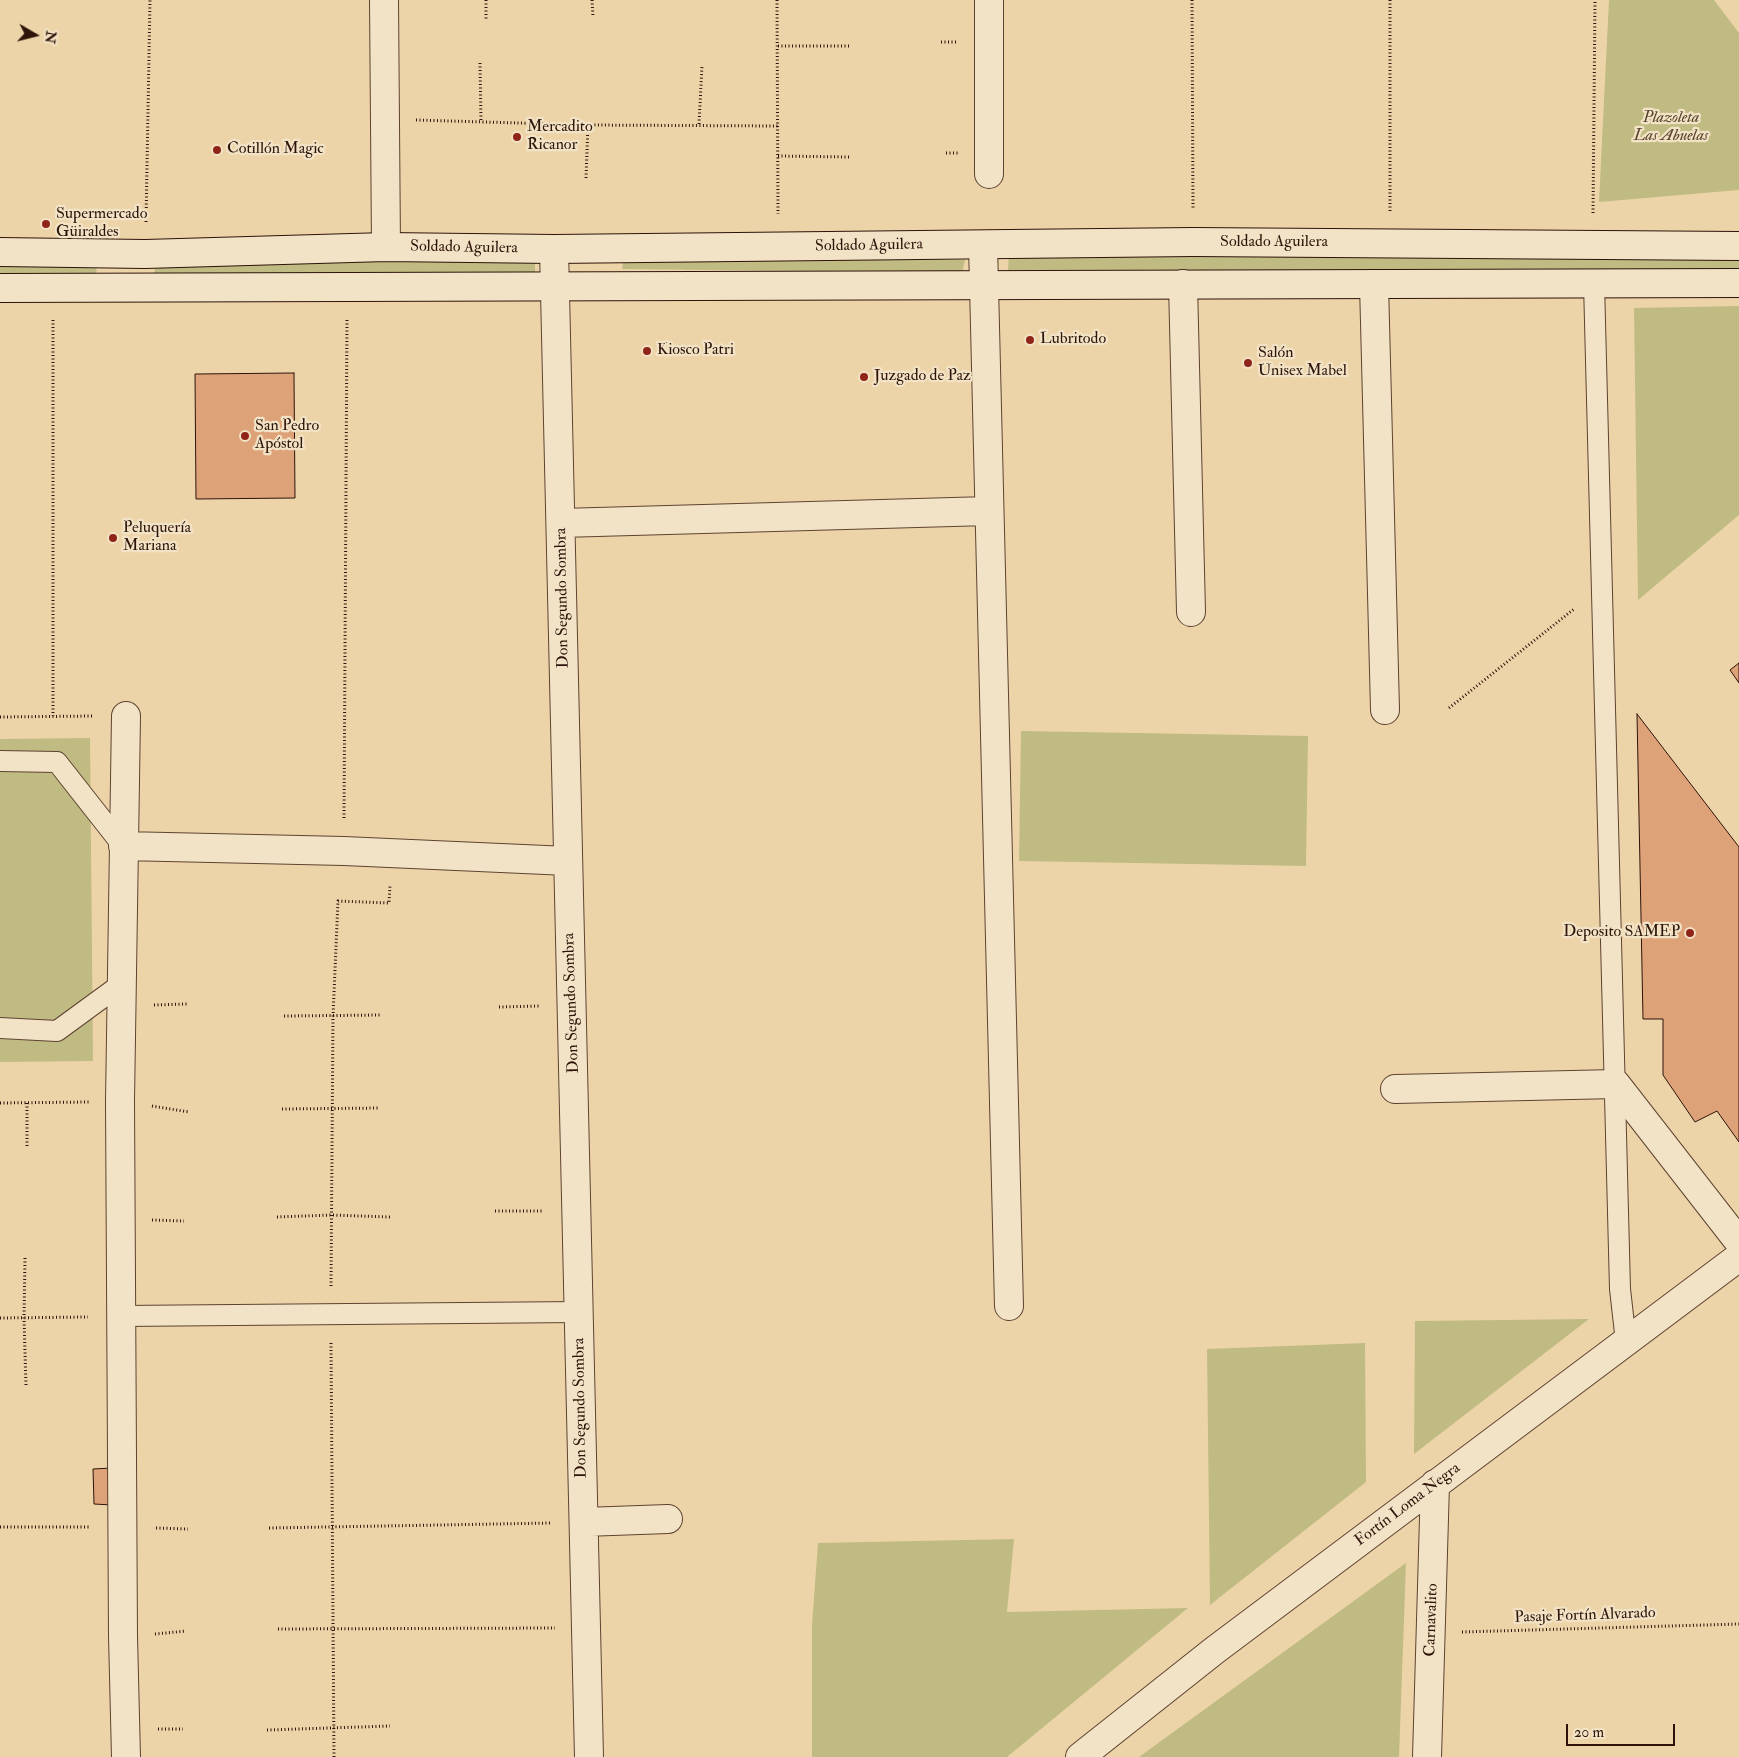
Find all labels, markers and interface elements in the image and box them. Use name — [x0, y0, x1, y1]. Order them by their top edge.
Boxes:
north arrow — [10, 10, 60, 60]
text: N — [41, 30, 60, 45]
park label: Plazoleta Las Abuelas — [1634, 109, 1708, 147]
place label: Mercadito Ricanor — [527, 118, 593, 156]
marker: Mercadito Ricanor — [511, 131, 523, 143]
place label: Cotillón Magic — [227, 140, 324, 160]
marker: Cotillón Magic — [211, 144, 223, 156]
place label: Supermercado Güiraldes — [56, 205, 147, 243]
marker: Supermercado Güiraldes — [40, 218, 52, 230]
street label: Soldado Aguilera — [1220, 233, 1328, 253]
street label: Soldado Aguilera — [815, 235, 923, 257]
street label: Soldado Aguilera — [410, 237, 518, 259]
place label: Lubritodo — [1040, 330, 1106, 350]
marker: Lubritodo — [1024, 334, 1036, 346]
place label: Kiosco Patri — [657, 341, 734, 361]
place label: Salón Unisex Mabel — [1258, 344, 1347, 382]
marker: Kiosco Patri — [641, 345, 653, 357]
marker: Salón Unisex Mabel — [1242, 357, 1254, 369]
place label: Juzgado de Paz — [874, 367, 971, 387]
marker: Juzgado de Paz — [858, 371, 870, 383]
place label: San Pedro Apóstol — [255, 417, 319, 455]
marker: San Pedro Apóstol — [239, 430, 251, 442]
place label: Peluquería Mariana — [123, 519, 191, 557]
street label: Don Segundo Sombra — [552, 528, 574, 668]
marker: Peluquería Mariana — [107, 532, 119, 544]
place label: Deposito SAMEP — [1563, 923, 1680, 943]
marker: Deposito SAMEP — [1684, 927, 1696, 939]
street label: Don Segundo Sombra — [560, 932, 584, 1074]
street label: Don Segundo Sombra — [570, 1338, 592, 1478]
street label: Fortín Loma Negra — [1351, 1459, 1465, 1551]
street label: Carnavalito — [1421, 1583, 1443, 1657]
street label: Pasaje Fortín Alvarado — [1514, 1604, 1656, 1628]
scale bar — [1569, 1714, 1678, 1746]
text: 20 m — [1574, 1723, 1604, 1742]

